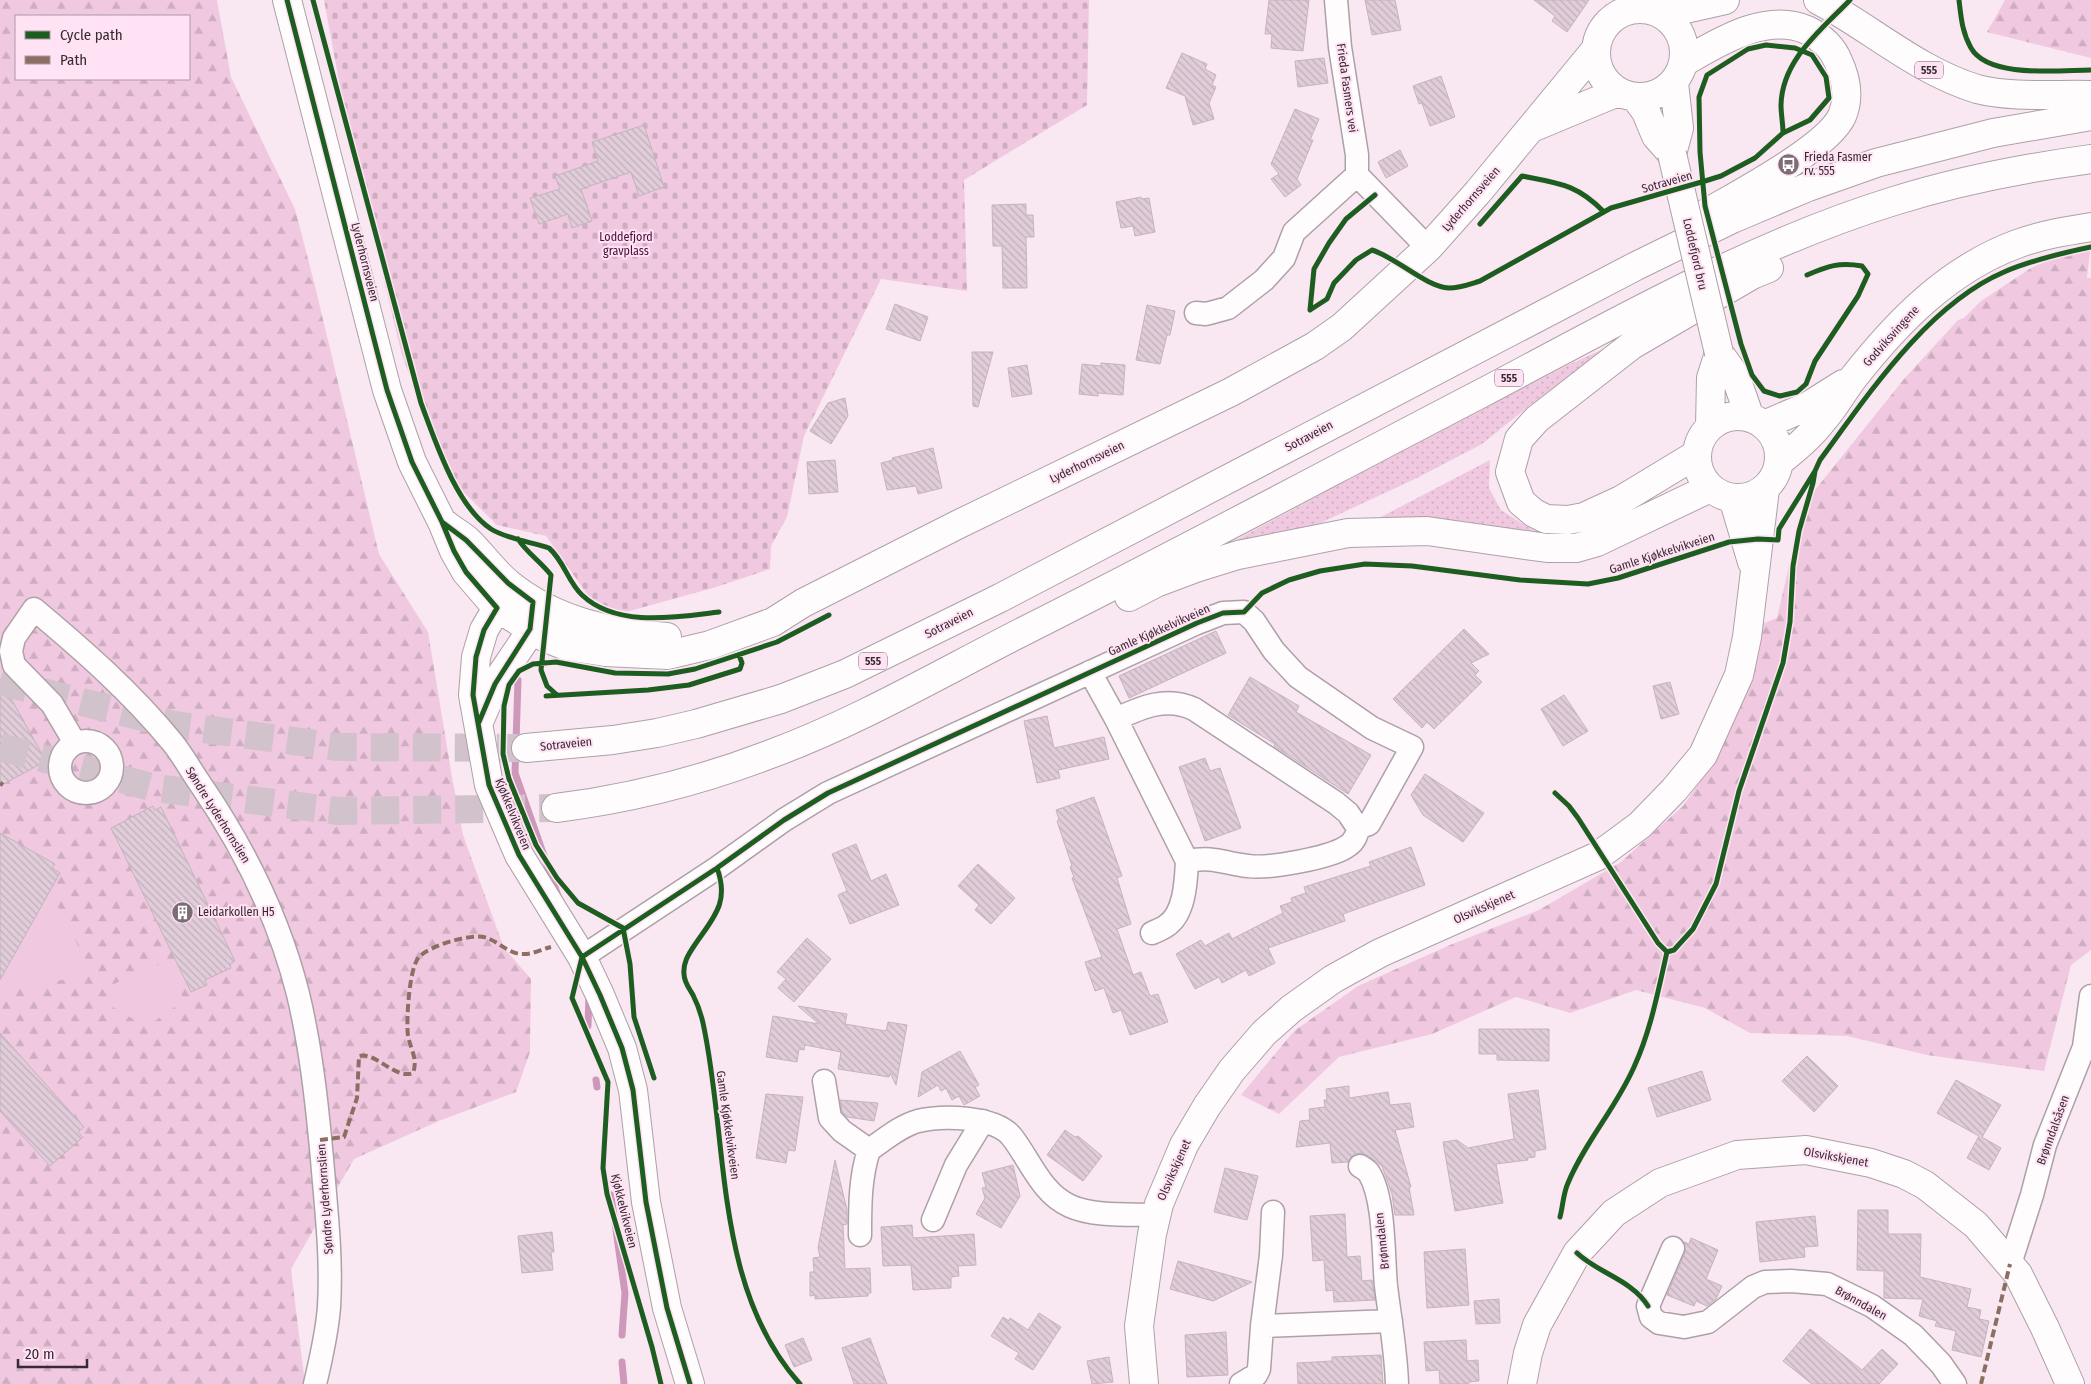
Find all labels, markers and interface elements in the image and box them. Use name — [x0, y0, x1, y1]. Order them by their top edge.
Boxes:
legend — [15, 15, 190, 80]
text: Cycle path — [60, 26, 123, 44]
street label: Frieda Fasmers vei — [1334, 42, 1360, 134]
text: Path — [60, 51, 87, 69]
road number: 555 — [1915, 62, 1943, 78]
place label: Frieda Fasmer rv. 555 — [1804, 150, 1873, 178]
bus stop icon: Frieda Fasmer rv. 555 — [1776, 152, 1800, 176]
street label: Lyderhornsveien — [1439, 164, 1503, 234]
street label: Sotraveien — [1640, 168, 1694, 196]
street label: Loddefjord bru — [1680, 217, 1710, 291]
street label: Lyderhornsveien — [348, 221, 382, 303]
park label: Loddefjord gravplass — [599, 230, 653, 258]
street label: Godviksvingene — [1860, 303, 1922, 369]
road number: 555 — [1495, 369, 1523, 386]
street label: Sotraveien — [1283, 418, 1335, 454]
street label: Lyderhornsveien — [1048, 438, 1126, 486]
street label: Gamle Kjøkkelvikveien — [1608, 529, 1716, 577]
street label: Gamle Kjøkkelvikveien — [1106, 601, 1212, 659]
street label: Sotraveien — [923, 605, 975, 641]
road number: 555 — [859, 652, 887, 669]
street label: Sotraveien — [539, 734, 593, 754]
street label: Søndre Lyderhornslien — [183, 764, 253, 866]
street label: Kjøkkelvikveien — [492, 776, 534, 852]
street label: Olsvikskjenet — [1451, 887, 1517, 927]
building icon: Leidarkollen H5 — [170, 900, 194, 924]
place label: Leidarkollen H5 — [198, 905, 275, 919]
street label: Gamle Kjøkkelvikveien — [713, 1070, 743, 1180]
street label: Brønndalsåsen — [2034, 1093, 2072, 1167]
street label: Olsvikskjenet — [1154, 1137, 1194, 1203]
street label: Søndre Lyderhornslien — [314, 1143, 336, 1255]
street label: Olsvikskjenet — [1803, 1144, 1869, 1170]
street label: Kjøkkelvikveien — [608, 1172, 640, 1250]
street label: Brønndalen — [1372, 1212, 1392, 1270]
street label: Brønndalen — [1833, 1283, 1889, 1323]
scale bar — [18, 1336, 86, 1368]
text: 20 m — [25, 1345, 55, 1363]

